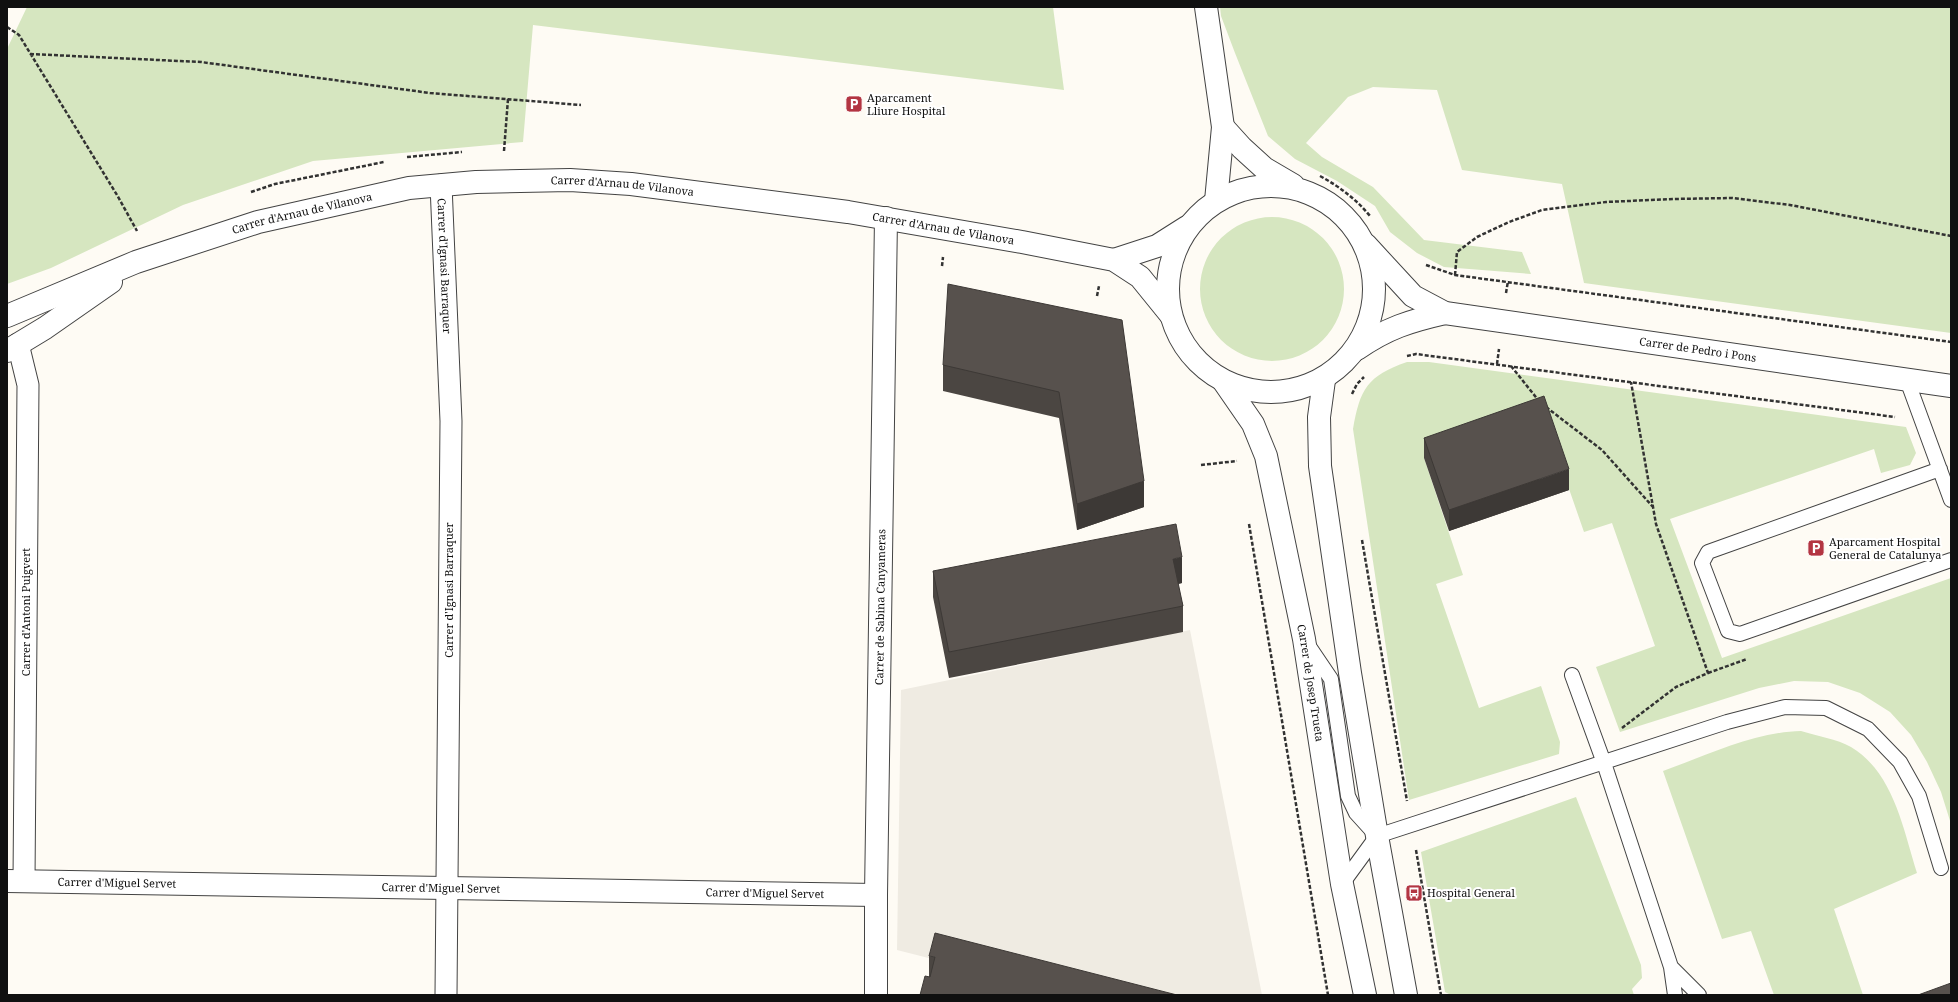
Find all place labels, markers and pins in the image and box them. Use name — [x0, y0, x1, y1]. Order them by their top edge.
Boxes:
place label: Aparcament Lliure Hospital — [867, 90, 946, 118]
parking icon: Aparcament Lliure Hospital — [844, 94, 864, 114]
place label: Aparcament Hospital General de Catalunya — [1829, 534, 1941, 562]
parking icon: Aparcament Hospital General de Catalunya — [1806, 538, 1826, 558]
bus stop icon: Hospital General — [1404, 883, 1424, 903]
place label: Hospital General — [1427, 885, 1516, 900]

